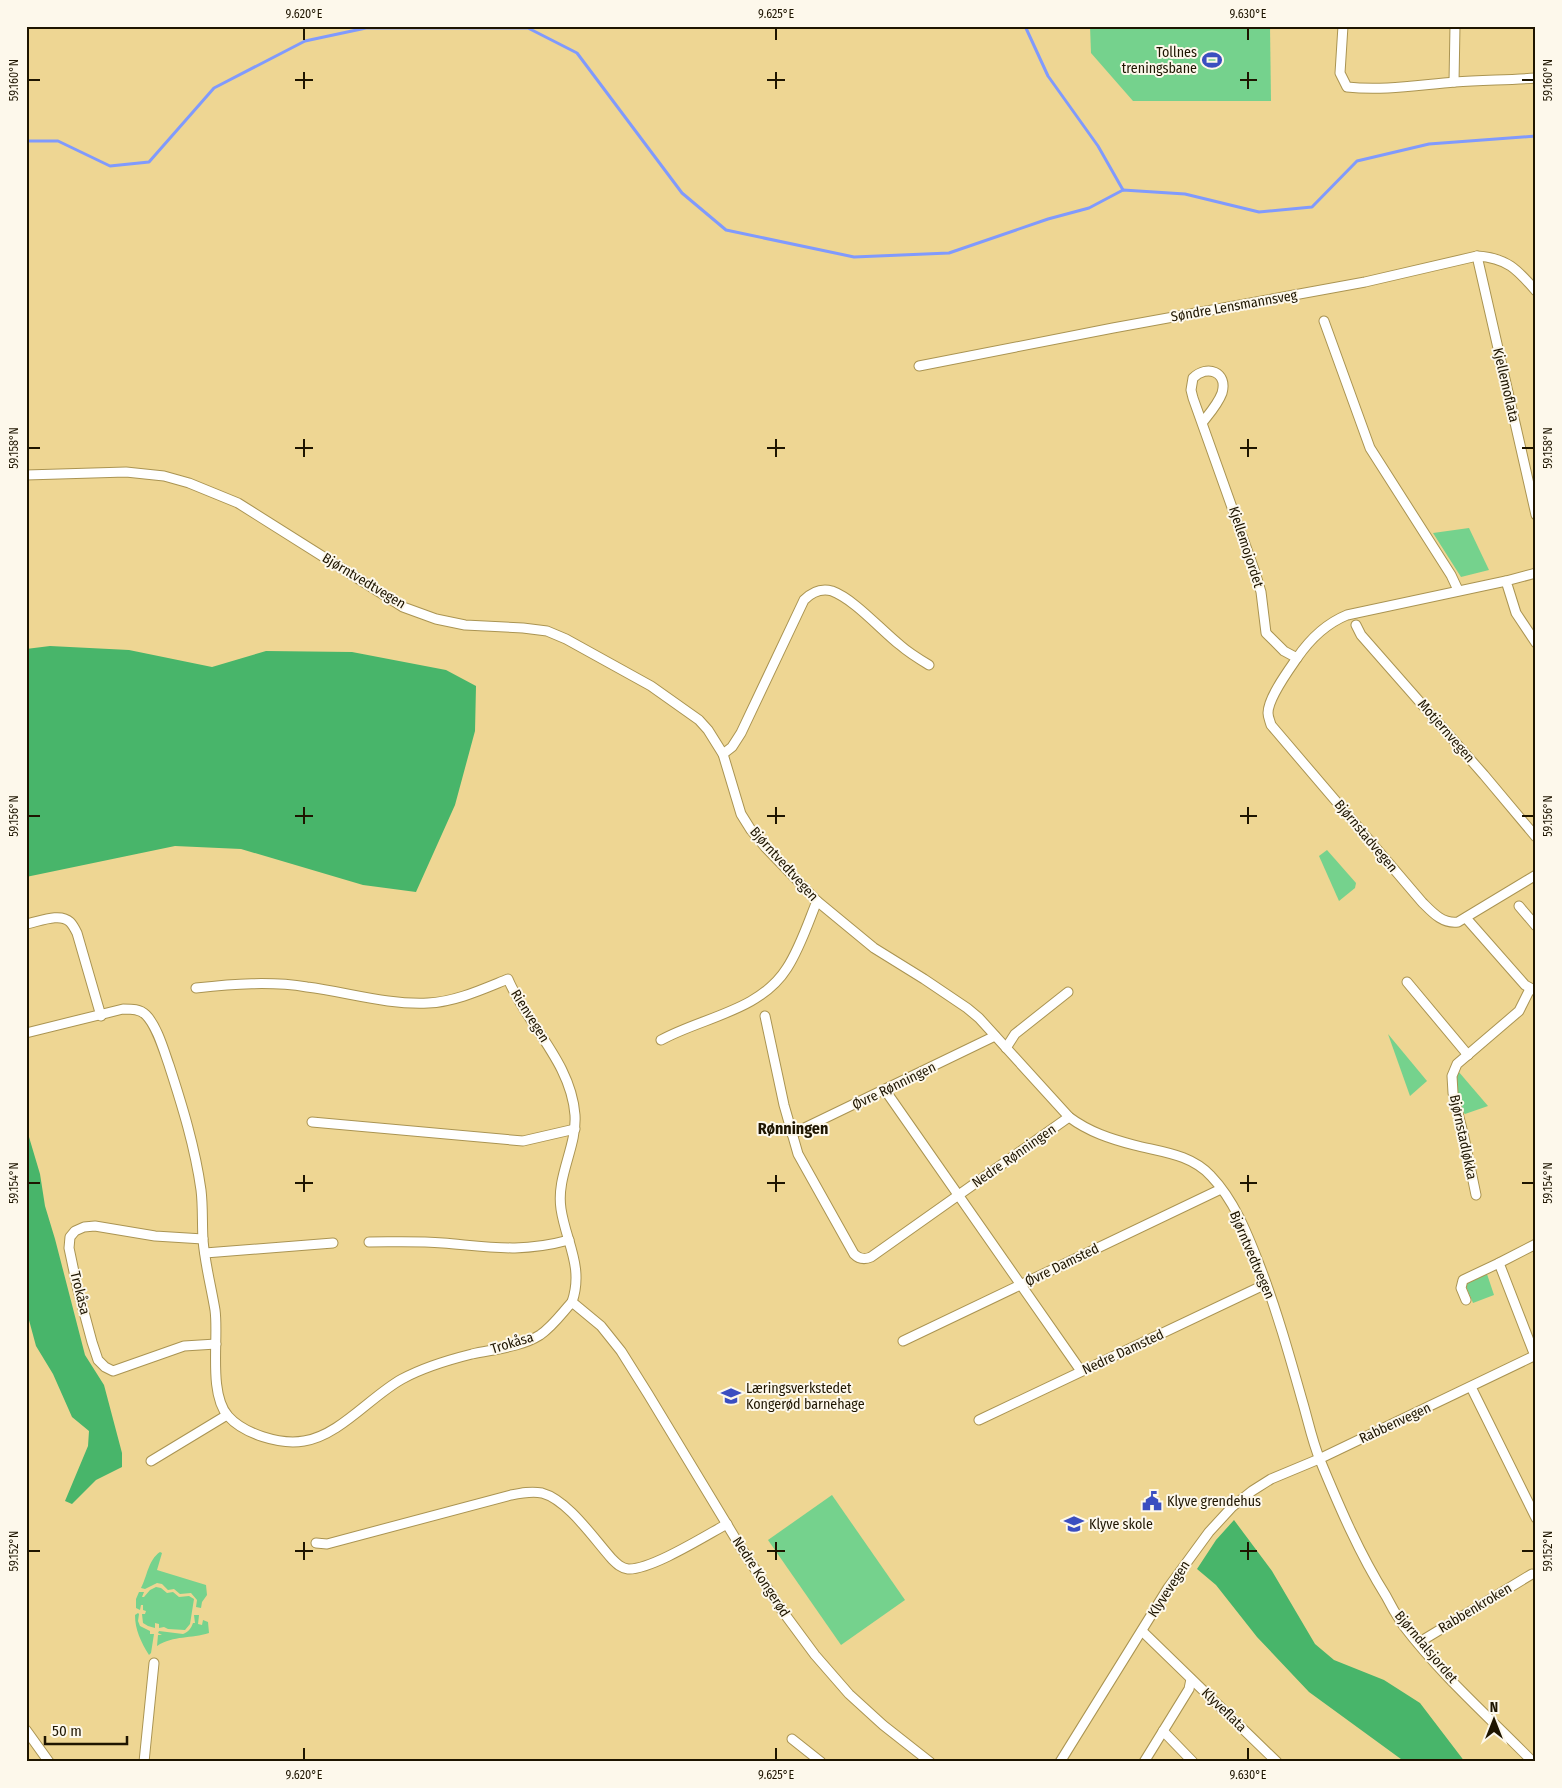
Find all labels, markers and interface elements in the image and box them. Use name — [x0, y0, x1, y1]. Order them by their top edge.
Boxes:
text: 9.620°E — [286, 7, 323, 21]
text: 9.625°E — [758, 7, 794, 21]
text: 9.630°E — [1229, 7, 1267, 21]
place label: Tollnes treningsbane — [1122, 44, 1197, 77]
sports icon: Tollnes treningsbane — [1201, 49, 1223, 71]
text: 59.160°N — [7, 59, 21, 101]
text: 59.160°N — [1541, 59, 1555, 101]
street label: Søndre Lensmannsveg — [1170, 286, 1299, 325]
street label: Kjellemoflata — [1489, 346, 1523, 424]
text: 59.158°N — [7, 427, 21, 469]
text: 59.158°N — [1541, 427, 1555, 469]
street label: Kjellemojordet — [1225, 504, 1267, 590]
street label: Bjørntvedtvegen — [319, 549, 409, 613]
street label: Motjernvegen — [1414, 696, 1478, 766]
text: 59.156°N — [7, 795, 21, 837]
text: 59.156°N — [1541, 795, 1555, 837]
street label: Bjørnstadvegen — [1331, 796, 1401, 876]
street label: Bjørntvedtvegen — [746, 823, 822, 905]
street label: Rienvegen — [507, 986, 553, 1046]
street label: Øvre Rønningen — [849, 1058, 939, 1114]
street label: Bjørnstadløkka — [1446, 1093, 1480, 1181]
district label: Rønningen — [758, 1119, 828, 1138]
street label: Nedre Rønningen — [969, 1121, 1059, 1191]
text: 59.154°N — [7, 1162, 21, 1204]
text: 59.154°N — [1541, 1162, 1555, 1204]
street label: Bjørntvedtvegen — [1226, 1208, 1278, 1302]
street label: Øvre Damsted — [1022, 1240, 1102, 1290]
street label: Trokåsa — [66, 1270, 94, 1316]
street label: Nedre Damsted — [1080, 1326, 1166, 1378]
street label: Trokåsa — [489, 1328, 536, 1358]
place label: Læringsverkstedet Kongerød barnehage — [746, 1380, 865, 1413]
school or university icon: Læringsverkstedet Kongerød barnehage — [720, 1385, 742, 1407]
street label: Rabbenvegen — [1356, 1399, 1434, 1447]
public building icon: Klyve grendehus — [1141, 1490, 1163, 1512]
place label: Klyve grendehus — [1167, 1493, 1261, 1510]
school or university icon: Klyve skole — [1063, 1513, 1085, 1535]
place label: Klyve skole — [1089, 1516, 1153, 1533]
text: 59.152°N — [7, 1531, 21, 1571]
text: 59.152°N — [1541, 1531, 1555, 1571]
street label: Nedre Kongerød — [729, 1534, 793, 1620]
street label: Klyvevegen — [1144, 1558, 1194, 1620]
street label: Rabbenkroken — [1435, 1579, 1515, 1637]
street label: Bjørndalsjordet — [1391, 1607, 1461, 1687]
street label: Klyveflata — [1198, 1684, 1250, 1736]
north arrow — [1470, 1696, 1520, 1746]
text: N — [1490, 1699, 1498, 1716]
scale bar — [45, 1713, 128, 1745]
text: 50 m — [52, 1722, 82, 1740]
text: 9.620°E — [286, 1768, 323, 1782]
text: 9.625°E — [758, 1768, 794, 1782]
text: 9.630°E — [1229, 1768, 1267, 1782]

